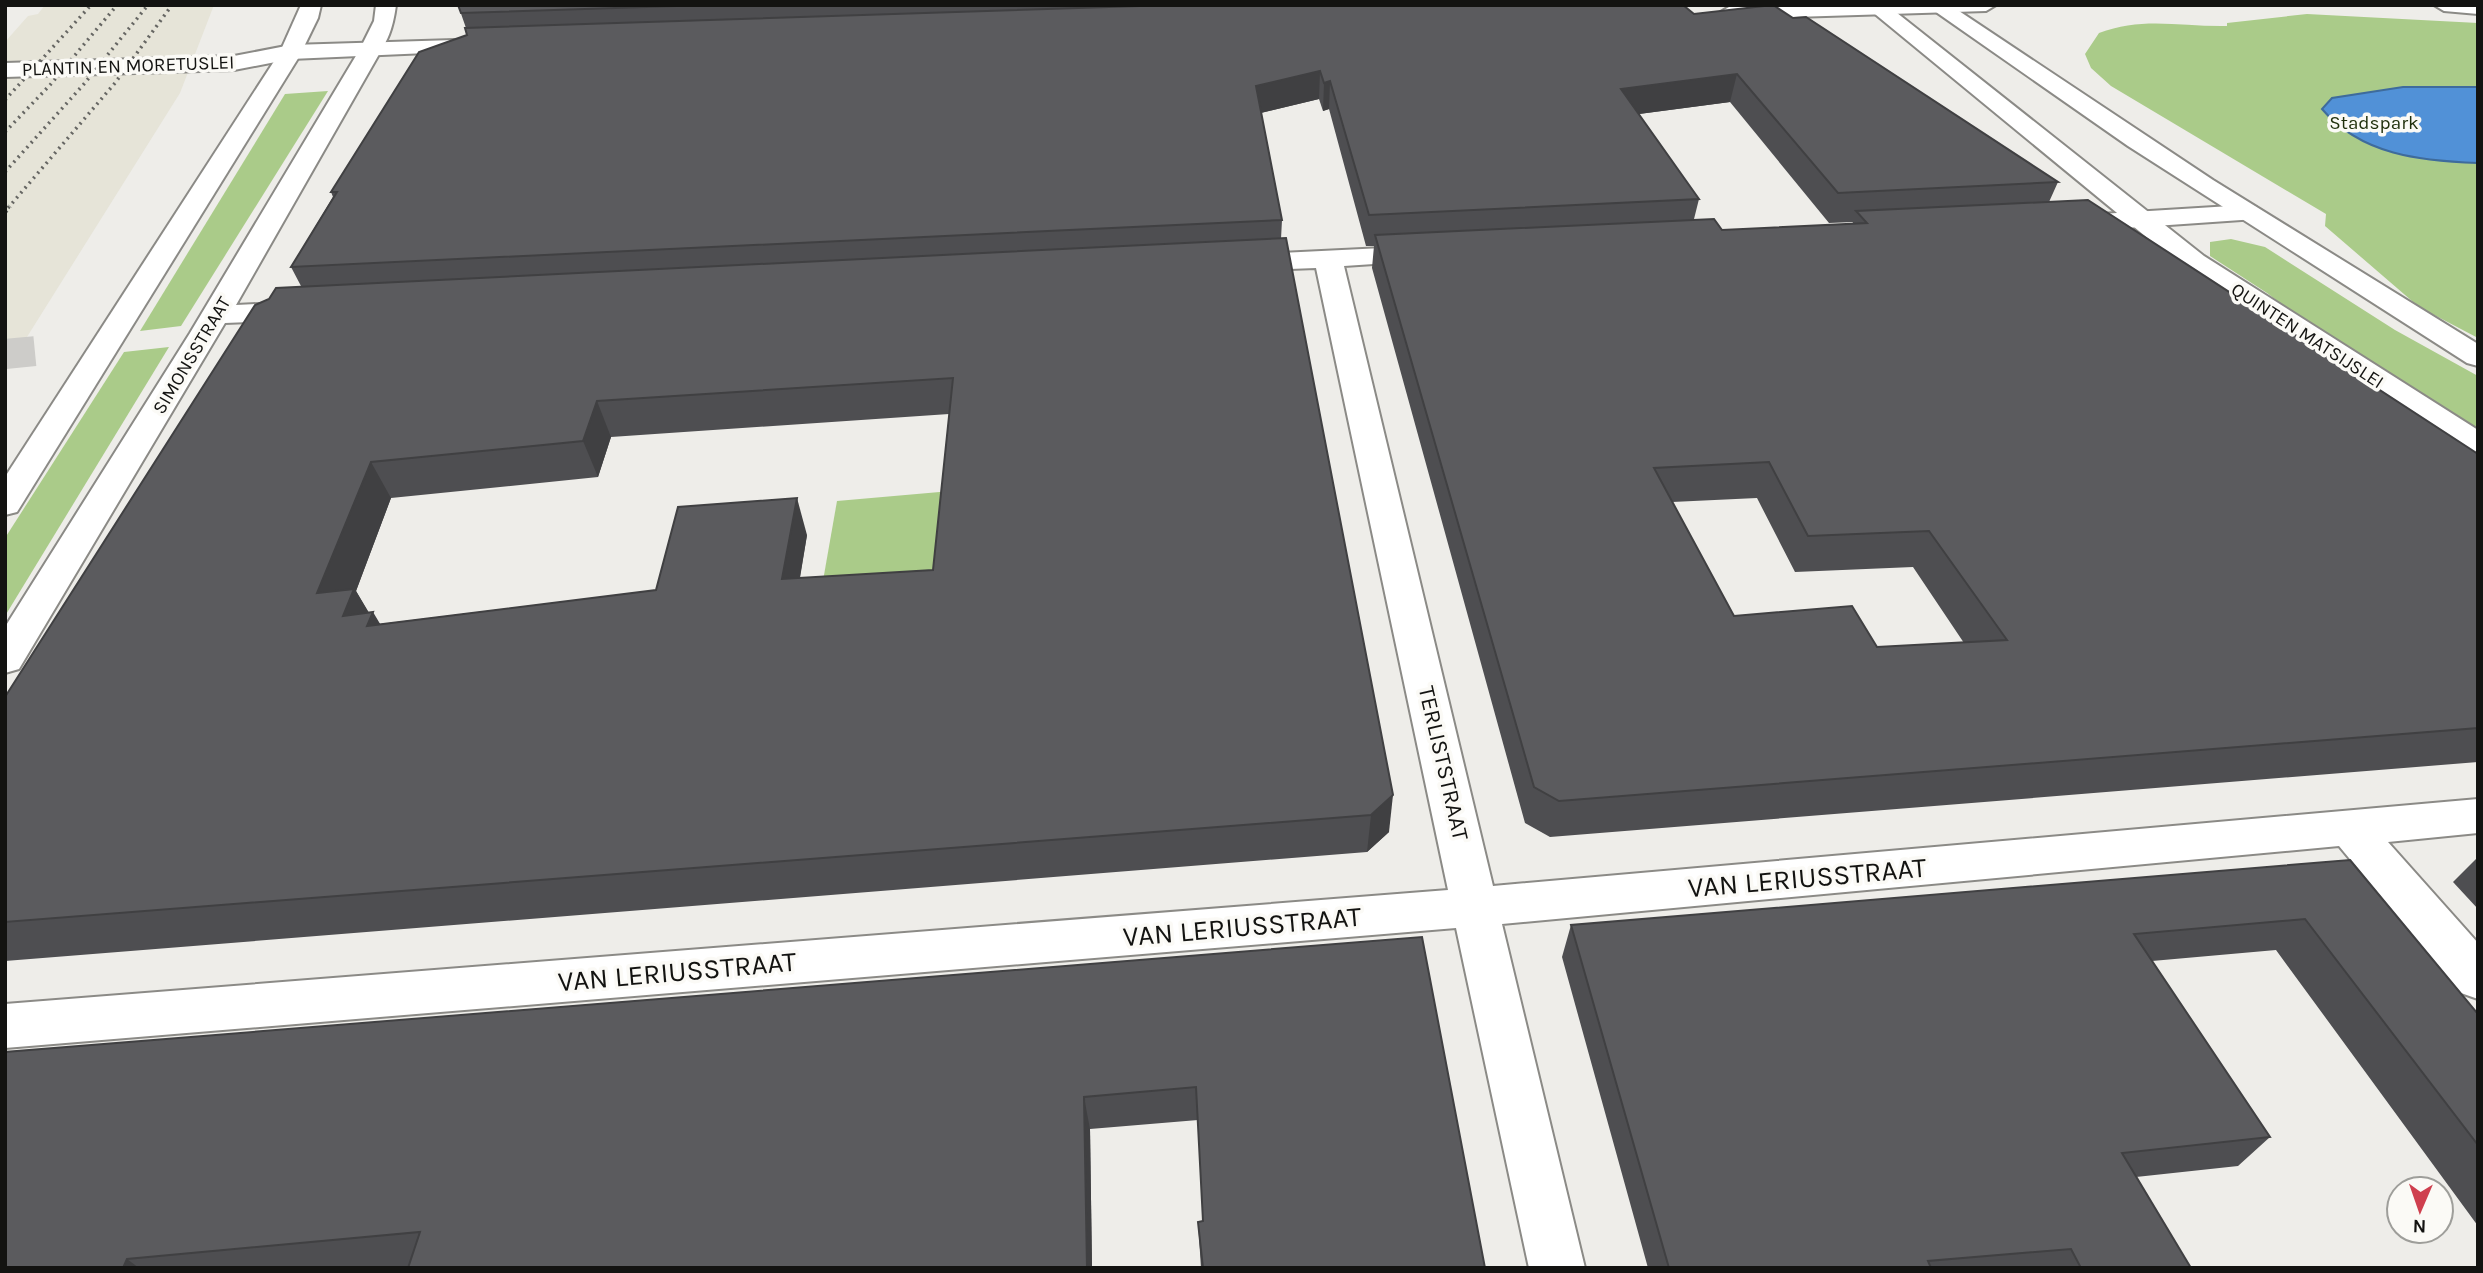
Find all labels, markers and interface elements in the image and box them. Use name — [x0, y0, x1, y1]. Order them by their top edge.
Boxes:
street label: PLANTIN EN MORETUSLEI — [21, 51, 235, 81]
park label: Stadspark — [2329, 112, 2419, 134]
street label: QUINTEN MATSIJSLEI — [2227, 278, 2388, 393]
street label: SIMONSSTRAAT — [148, 292, 236, 418]
street label: TERLISTSTRAAT — [1413, 683, 1475, 843]
street label: VAN LERIUSSTRAAT — [1687, 851, 1927, 904]
street label: VAN LERIUSSTRAAT — [1122, 900, 1362, 953]
street label: VAN LERIUSSTRAAT — [557, 945, 797, 998]
north arrow — [2385, 1175, 2455, 1245]
text: N — [2412, 1215, 2427, 1237]

